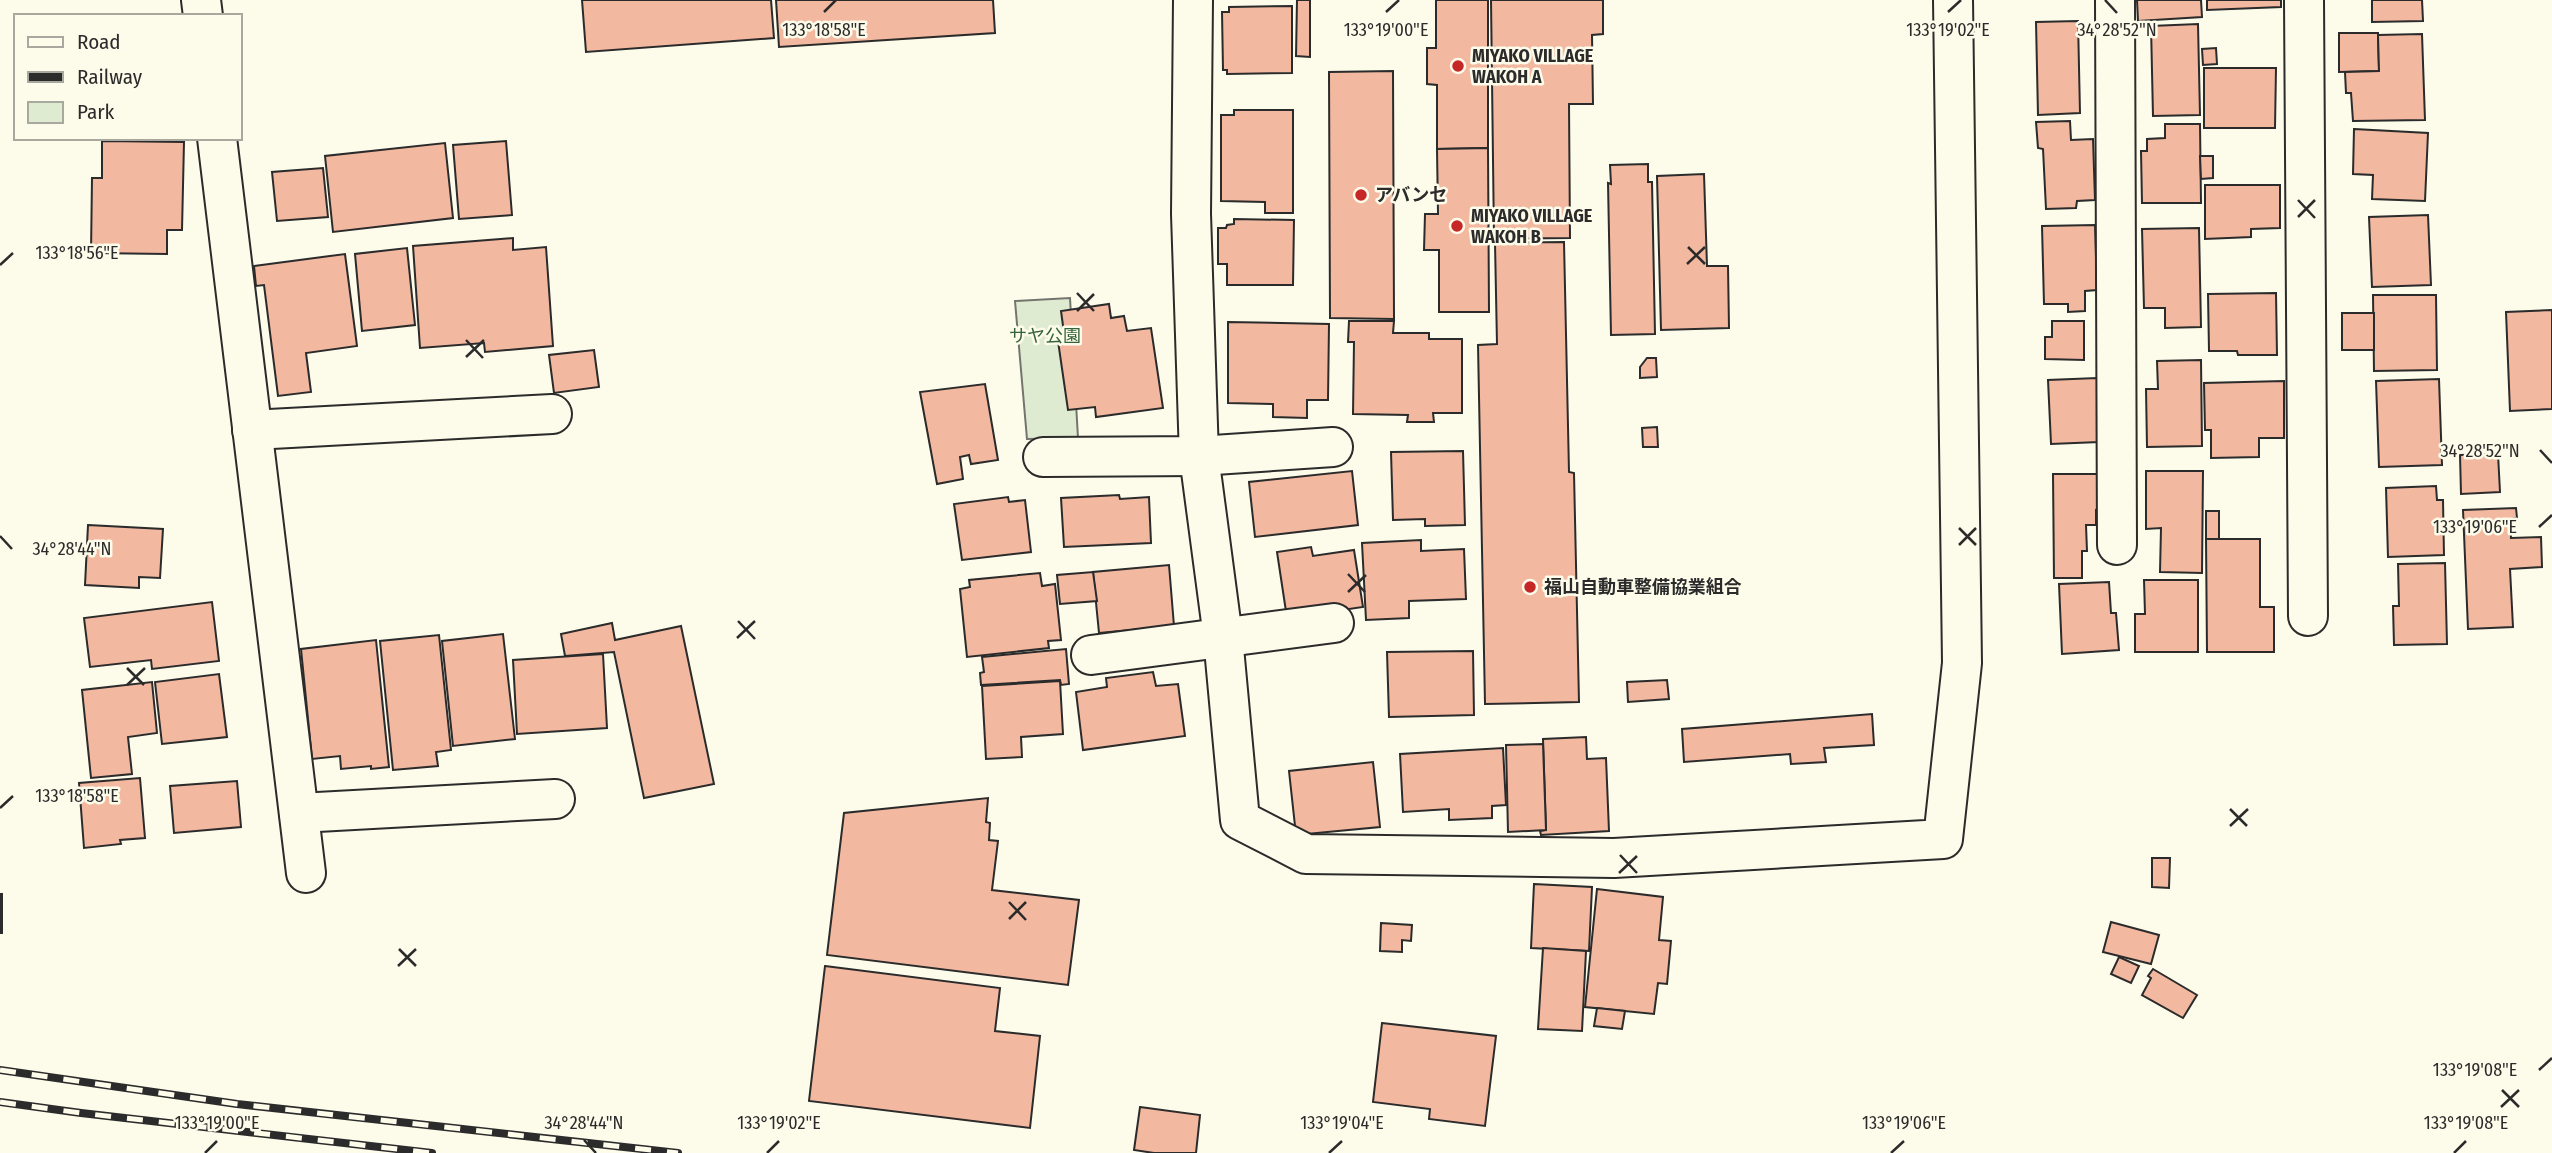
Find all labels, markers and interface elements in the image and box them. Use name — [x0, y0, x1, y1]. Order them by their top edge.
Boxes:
legend — [14, 14, 242, 140]
text: 133°18'58"E — [782, 19, 866, 41]
text: 133°19'00"E — [1344, 19, 1428, 41]
text: 133°19'02"E — [1906, 19, 1990, 41]
text: 34°28'52"N — [2077, 19, 2157, 41]
text: Road — [77, 29, 121, 55]
place label: MIYAKO VILLAGE WAKOH A — [1472, 45, 1594, 88]
marker: MIYAKO VILLAGE WAKOH A — [1450, 58, 1466, 74]
text: Railway — [77, 64, 143, 90]
text: Park — [77, 99, 115, 125]
place label: アバンセ — [1375, 184, 1447, 206]
marker: アバンセ — [1353, 187, 1369, 203]
place label: MIYAKO VILLAGE WAKOH B — [1471, 205, 1593, 248]
marker: MIYAKO VILLAGE WAKOH B — [1449, 218, 1465, 234]
text: 133°18'56"E — [35, 242, 119, 264]
park label: サヤ公園 — [1009, 325, 1081, 347]
text: 34°28'52"N — [2440, 440, 2520, 462]
text: 133°19'06"E — [2433, 516, 2517, 538]
text: 34°28'44"N — [32, 538, 112, 560]
place label: 福山自動車整備協業組合 — [1544, 576, 1742, 598]
marker: 福山自動車整備協業組合 — [1522, 579, 1538, 595]
text: 133°18'58"E — [35, 785, 119, 807]
text: 133°19'08"E — [2433, 1059, 2517, 1081]
text: 133°19'00"E — [175, 1112, 259, 1134]
text: 34°28'44"N — [544, 1112, 624, 1134]
text: 133°19'02"E — [737, 1112, 821, 1134]
text: 133°19'04"E — [1300, 1112, 1384, 1134]
text: 133°19'06"E — [1862, 1112, 1946, 1134]
text: 133°19'08"E — [2424, 1112, 2508, 1134]

